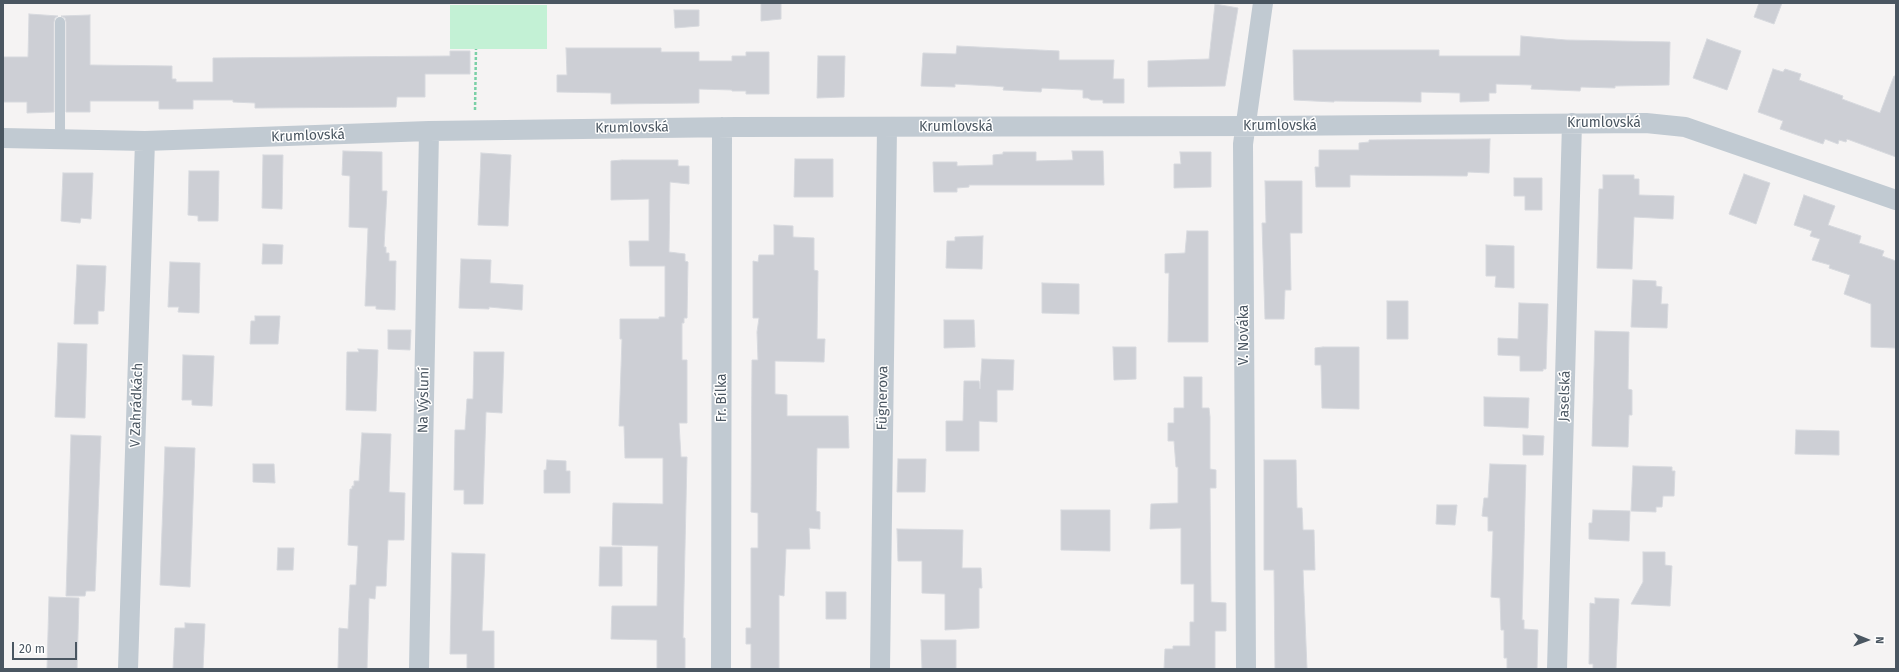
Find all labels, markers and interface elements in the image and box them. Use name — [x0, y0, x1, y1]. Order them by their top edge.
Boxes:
street label: Krumlovská — [1567, 115, 1641, 131]
street label: Krumlovská — [1243, 118, 1317, 134]
street label: Krumlovská — [595, 119, 669, 137]
street label: Krumlovská — [919, 119, 993, 135]
street label: Krumlovská — [271, 126, 345, 146]
street label: V. Nováka — [1236, 305, 1252, 365]
street label: V Zahrádkách — [127, 362, 147, 448]
street label: Fügnerova — [874, 365, 892, 431]
street label: Na Výsluní — [415, 367, 433, 433]
street label: Jaselská — [1556, 370, 1574, 422]
street label: Fr. Bílka — [714, 374, 730, 422]
north arrow — [1847, 620, 1887, 660]
scale bar — [14, 634, 79, 660]
text: N — [1873, 636, 1886, 644]
text: 20 m — [19, 642, 45, 656]

